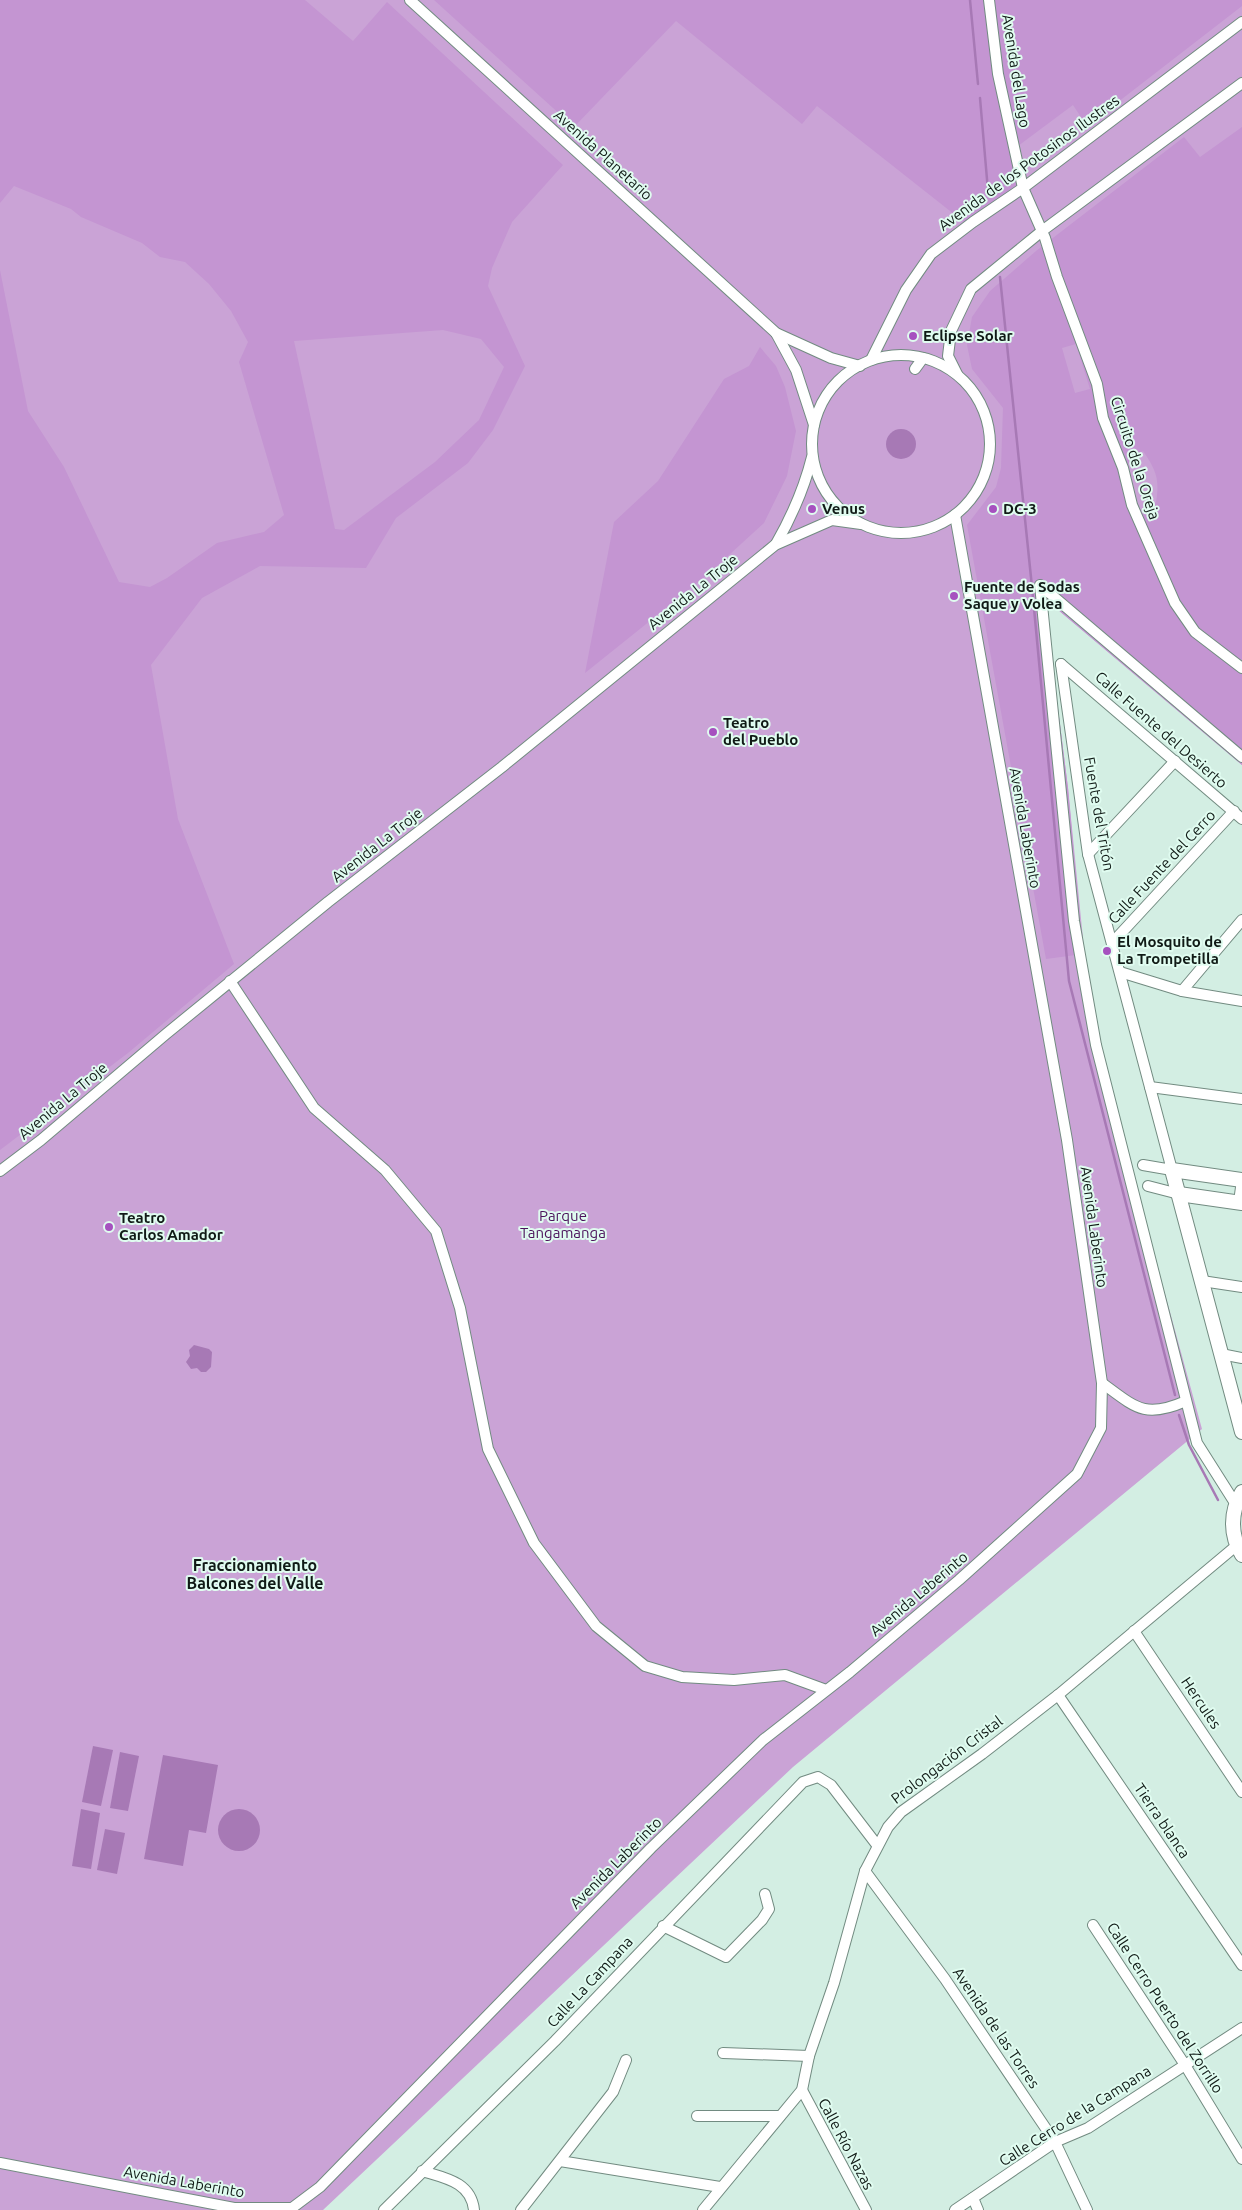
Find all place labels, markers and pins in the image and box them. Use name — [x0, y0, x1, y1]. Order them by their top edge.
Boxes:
place label: Eclipse Solar — [923, 327, 1014, 344]
marker: Eclipse Solar — [907, 330, 919, 342]
place label: Venus — [822, 500, 865, 517]
place label: DC-3 — [1003, 500, 1037, 517]
marker: Venus — [806, 503, 818, 515]
marker: DC-3 — [987, 503, 999, 515]
place label: Fuente de Sodas Saque y Volea — [964, 578, 1080, 612]
marker: Fuente de Sodas Saque y Volea — [948, 590, 960, 602]
place label: Teatro del Pueblo — [723, 714, 798, 748]
marker: Teatro del Pueblo — [707, 726, 719, 738]
place label: El Mosquito de La Trompetilla — [1117, 933, 1222, 967]
marker: El Mosquito de La Trompetilla — [1101, 945, 1113, 957]
place label: Teatro Carlos Amador — [119, 1209, 224, 1243]
marker: Teatro Carlos Amador — [103, 1221, 115, 1233]

